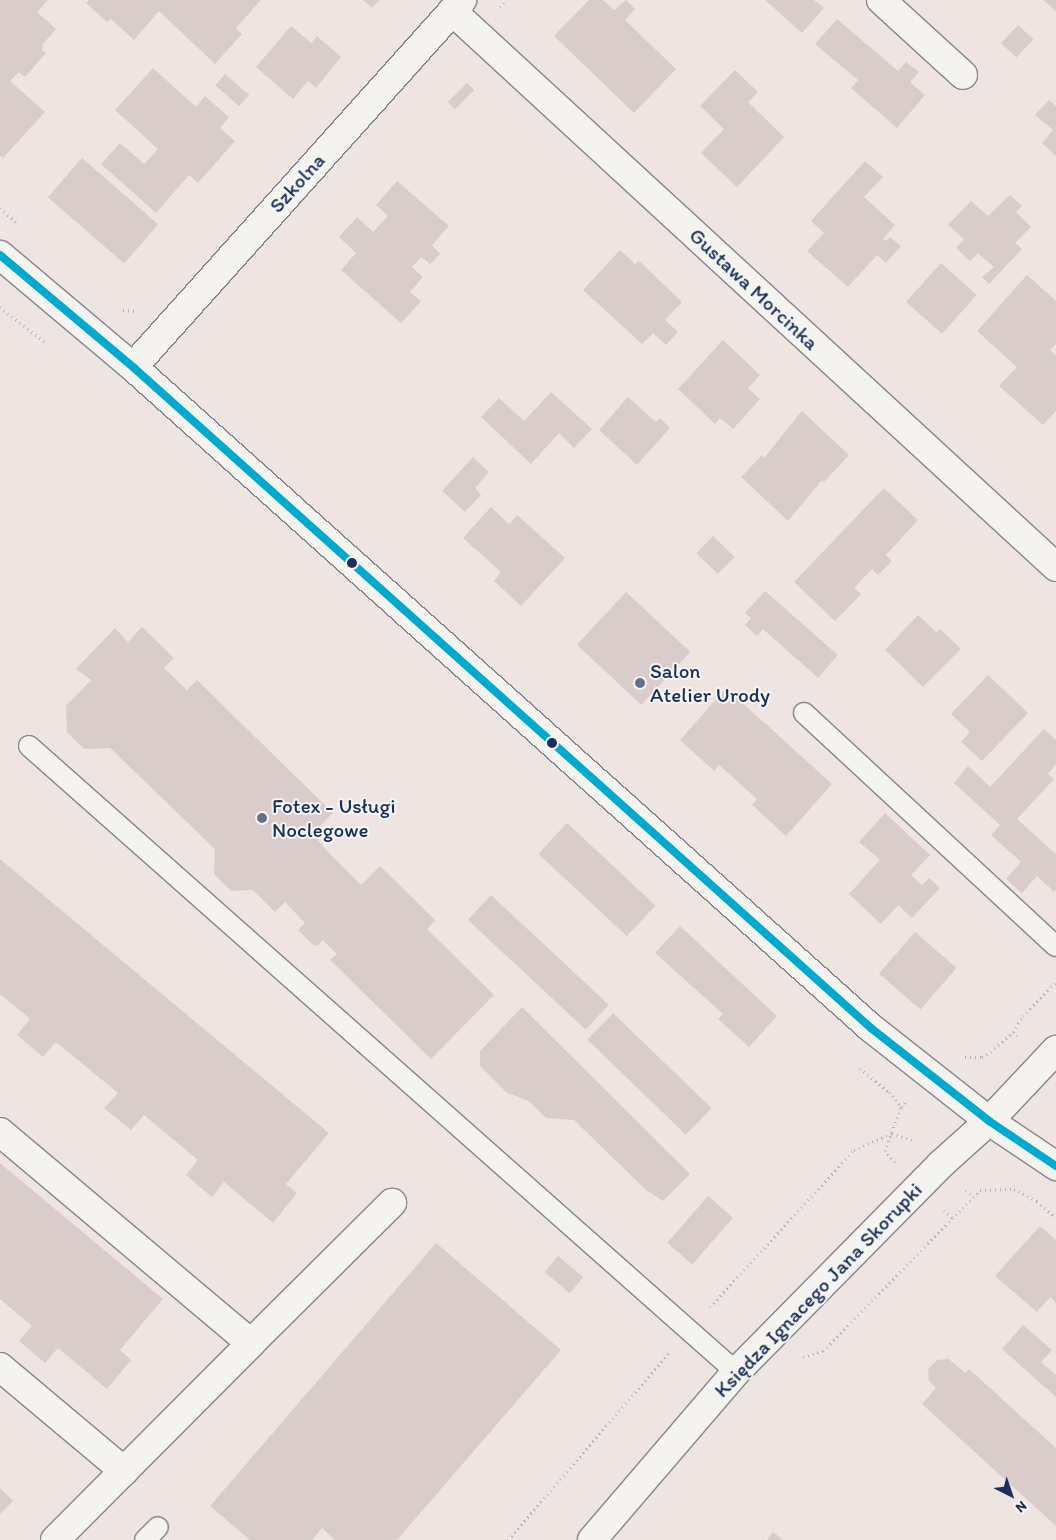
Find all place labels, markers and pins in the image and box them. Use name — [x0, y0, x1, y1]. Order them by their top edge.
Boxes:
unlabelled marker — [347, 558, 357, 568]
place label: Salon Atelier Urody — [650, 658, 770, 708]
marker: Salon Atelier Urody — [634, 677, 646, 689]
unlabelled marker — [547, 738, 557, 748]
place label: Fotex - Usługi Noclegowe — [272, 793, 395, 843]
marker: Fotex - Usługi Noclegowe — [256, 812, 268, 824]

